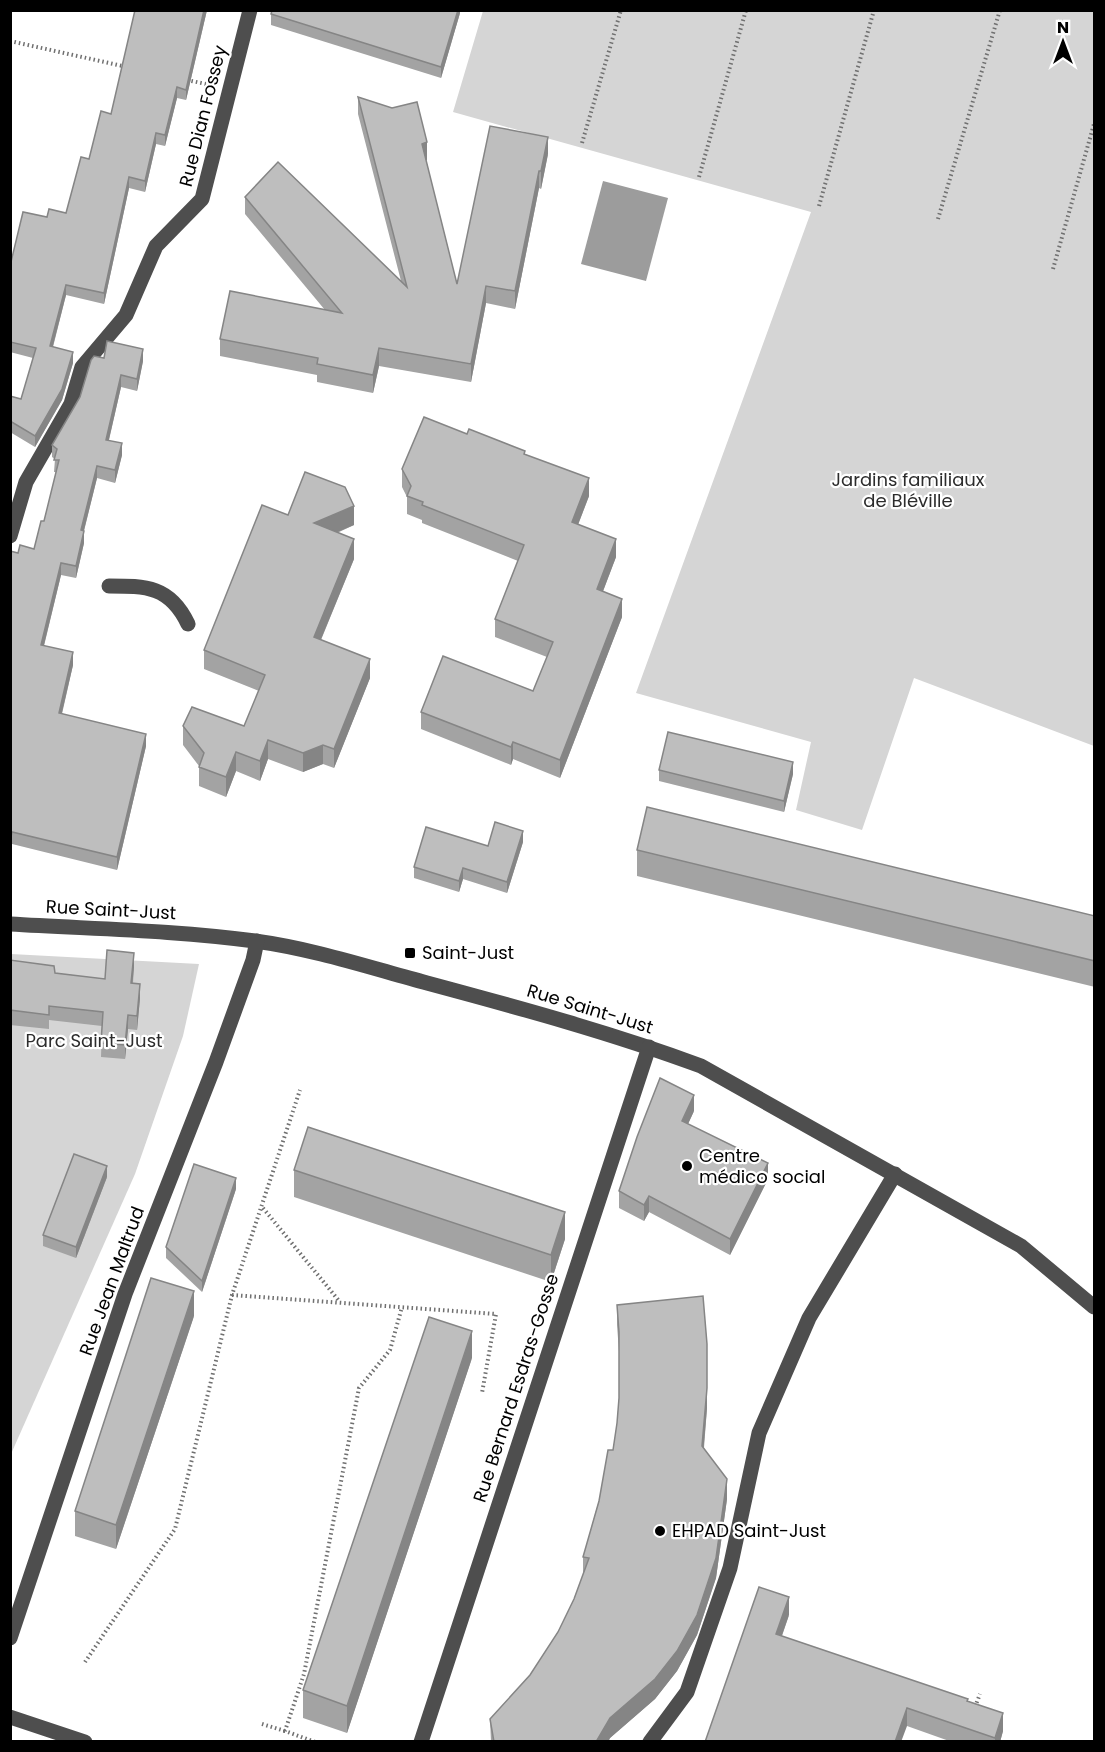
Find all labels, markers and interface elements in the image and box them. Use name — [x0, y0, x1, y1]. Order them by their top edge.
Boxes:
north arrow — [1033, 12, 1093, 72]
text: N — [1057, 16, 1069, 39]
street label: Rue Dian Fossey — [173, 43, 232, 189]
park label: Jardins familiaux de Bléville — [832, 467, 985, 513]
street label: Rue Saint-Just — [45, 894, 177, 925]
place label: Saint-Just — [422, 940, 514, 965]
marker: Saint-Just — [403, 946, 417, 960]
street label: Rue Saint-Just — [524, 977, 656, 1040]
park label: Parc Saint-Just — [25, 1028, 163, 1053]
place label: Centre médico social — [699, 1143, 825, 1189]
marker: Centre médico social — [680, 1159, 694, 1173]
street label: Rue Jean Maltrud — [73, 1203, 150, 1359]
street label: Rue Bernard Esdras-Gosse — [467, 1270, 564, 1505]
place label: EHPAD Saint-Just — [672, 1518, 826, 1543]
marker: EHPAD Saint-Just — [653, 1524, 667, 1538]

